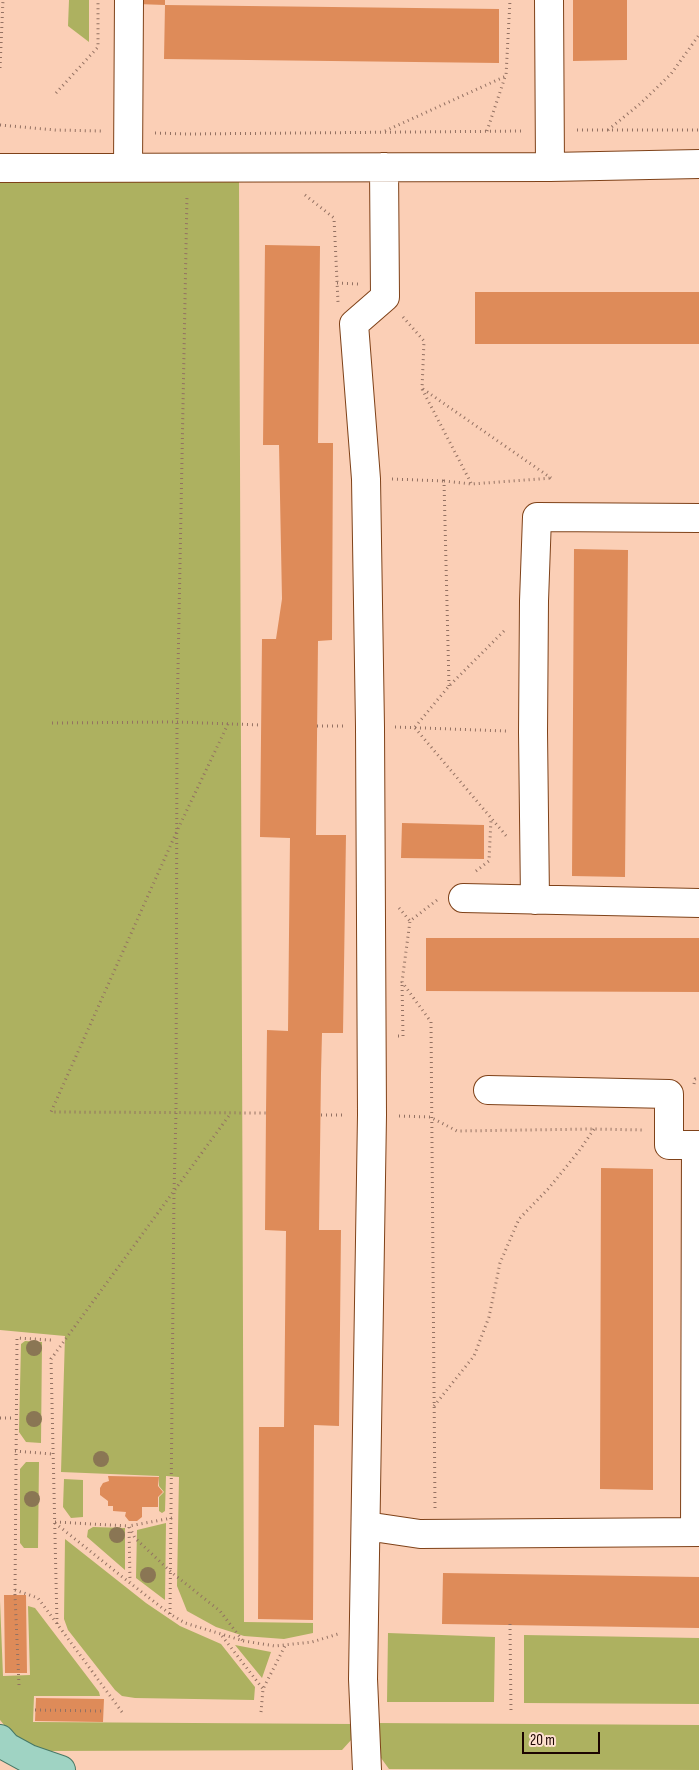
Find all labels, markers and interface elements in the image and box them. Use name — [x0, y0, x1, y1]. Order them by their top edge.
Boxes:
scale bar — [524, 1722, 602, 1754]
text: 20 m — [530, 1731, 555, 1750]

